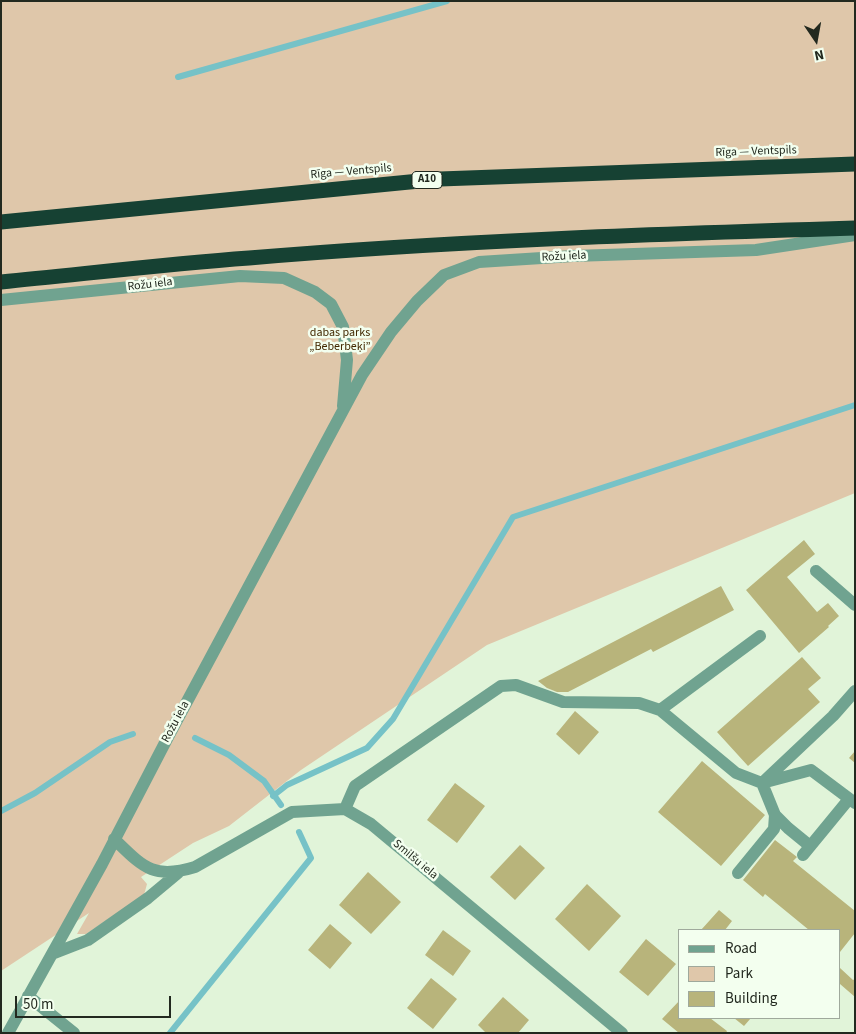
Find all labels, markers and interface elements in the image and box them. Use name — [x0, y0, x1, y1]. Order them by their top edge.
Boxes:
north arrow — [791, 15, 841, 65]
text: N — [812, 44, 826, 65]
street label: Rīga — Ventspils — [715, 143, 797, 161]
street label: Rīga — Ventspils — [310, 161, 392, 183]
road number: A10 — [412, 172, 442, 188]
street label: Rožu iela — [541, 249, 587, 265]
street label: Rožu iela — [127, 275, 173, 295]
park label: dabas parks „Beberbeķi” — [309, 326, 371, 354]
street label: Rožu iela — [159, 699, 193, 745]
street label: Smilšu iela — [390, 837, 440, 883]
legend — [678, 929, 841, 1019]
text: Road — [725, 938, 757, 959]
text: Park — [725, 963, 753, 984]
scale bar — [18, 986, 174, 1018]
text: Building — [725, 988, 777, 1009]
text: 50 m — [23, 994, 53, 1015]

